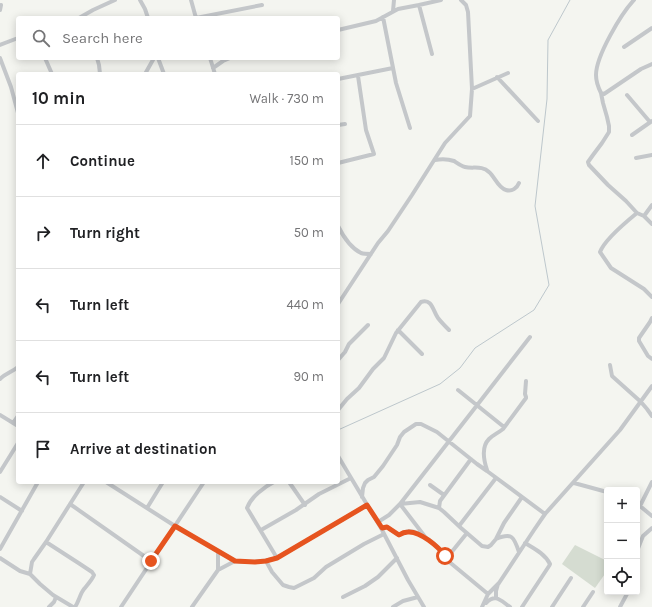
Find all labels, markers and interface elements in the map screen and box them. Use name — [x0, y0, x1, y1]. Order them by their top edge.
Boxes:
search box — [16, 16, 340, 60]
icon: search — [30, 27, 52, 49]
text: Search here — [62, 29, 143, 47]
text: 10 min — [32, 88, 85, 108]
text: Walk · 730 m — [249, 91, 324, 106]
icon: ahead — [32, 150, 54, 172]
text: Continue — [70, 152, 135, 170]
text: 150 m — [289, 153, 324, 168]
icon: right — [32, 222, 54, 244]
text: Turn right — [70, 224, 140, 242]
text: 50 m — [294, 225, 324, 240]
icon: left — [32, 294, 54, 316]
text: Turn left — [70, 296, 129, 314]
text: 440 m — [287, 297, 324, 312]
icon: left — [32, 366, 54, 388]
text: Turn left — [70, 368, 129, 386]
text: 90 m — [293, 369, 324, 384]
icon: arrive — [32, 438, 54, 460]
text: Arrive at destination — [70, 440, 217, 458]
map controls — [604, 487, 640, 595]
button: + — [604, 487, 640, 523]
button: − — [604, 523, 640, 559]
route start — [436, 547, 454, 565]
route end — [142, 552, 160, 570]
button: locate — [604, 559, 640, 595]

